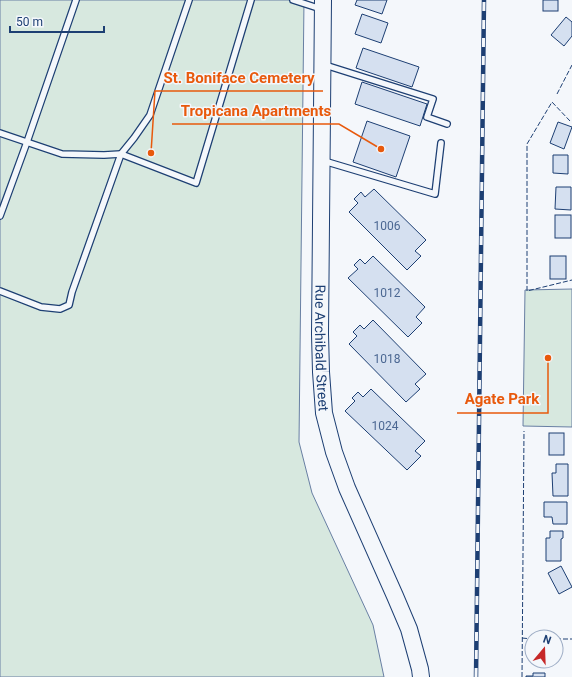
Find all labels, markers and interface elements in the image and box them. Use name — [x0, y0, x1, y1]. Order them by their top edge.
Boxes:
scale bar — [10, 8, 104, 34]
text: 50 m — [16, 15, 43, 29]
callout: St. Boniface Cemetery — [155, 64, 323, 91]
text: St. Boniface Cemetery — [163, 69, 315, 87]
callout: Tropicana Apartments — [172, 97, 339, 124]
text: Tropicana Apartments — [181, 102, 332, 120]
house number: 1006 — [374, 219, 401, 233]
street label: Rue Archibald Street — [312, 285, 332, 412]
house number: 1012 — [374, 286, 401, 300]
house number: 1018 — [374, 352, 401, 366]
callout: Agate Park — [457, 386, 548, 413]
text: Agate Park — [465, 390, 540, 408]
house number: 1024 — [372, 419, 399, 433]
north arrow — [524, 629, 564, 669]
text: N — [541, 633, 553, 648]

